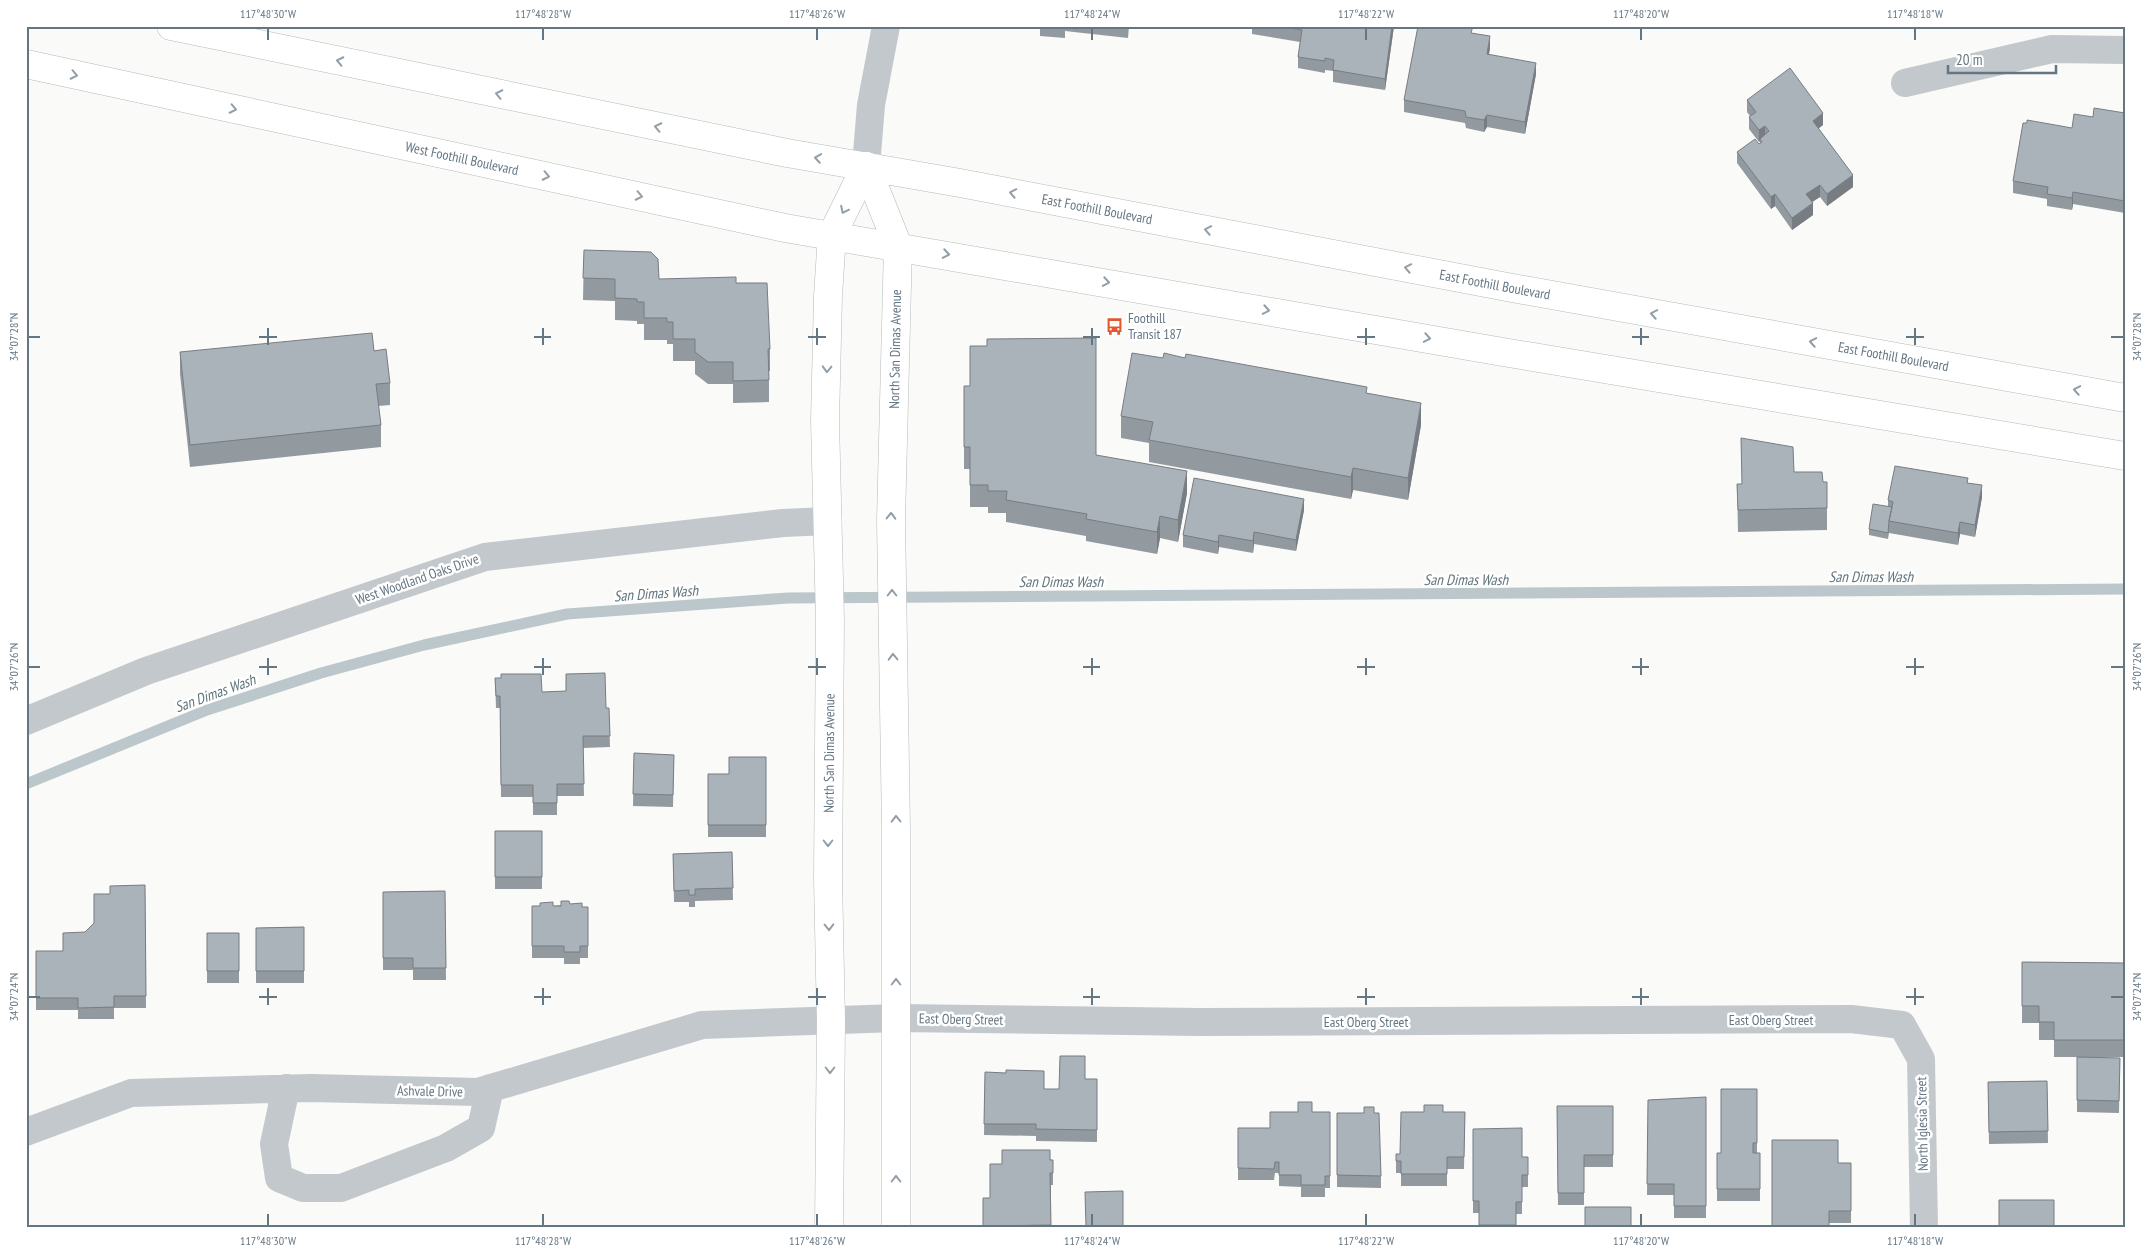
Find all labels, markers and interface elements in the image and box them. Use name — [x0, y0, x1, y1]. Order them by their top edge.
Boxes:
text: 117°48'30"W — [240, 6, 296, 21]
text: 117°48'28"W — [515, 6, 571, 21]
text: 117°48'26"W — [789, 6, 845, 21]
text: 117°48'24"W — [1064, 6, 1120, 21]
text: 117°48'22"W — [1338, 6, 1394, 21]
text: 117°48'20"W — [1613, 6, 1669, 21]
text: 117°48'18"W — [1887, 6, 1943, 21]
scale bar — [1948, 42, 2056, 74]
text: 20 m — [1956, 50, 1982, 69]
one-way arrow — [335, 56, 344, 67]
one-way arrow — [69, 69, 78, 79]
one-way arrow — [495, 89, 503, 100]
one-way arrow — [228, 103, 237, 114]
one-way arrow — [654, 122, 663, 133]
street label: West Foothill Boulevard — [404, 137, 520, 179]
one-way arrow — [813, 154, 822, 164]
one-way arrow — [541, 170, 550, 181]
one-way arrow — [1009, 189, 1018, 199]
one-way arrow — [634, 190, 643, 201]
street label: East Foothill Boulevard — [1040, 190, 1154, 228]
one-way arrow — [840, 205, 851, 214]
one-way arrow — [1203, 225, 1212, 236]
one-way arrow — [942, 249, 951, 259]
one-way arrow — [1403, 263, 1412, 274]
street label: East Foothill Boulevard — [1438, 265, 1552, 304]
one-way arrow — [1102, 277, 1111, 287]
street label: North San Dimas Avenue — [885, 289, 905, 409]
one-way arrow — [1262, 305, 1271, 315]
place label: Foothill Transit 187 — [1128, 309, 1182, 343]
one-way arrow — [1649, 309, 1658, 319]
text: 34°07'28"N — [6, 313, 21, 361]
text: 34°07'28"N — [2129, 313, 2144, 361]
bus stop icon: Foothill Transit 187 — [1104, 316, 1124, 336]
one-way arrow — [1422, 333, 1431, 343]
one-way arrow — [1809, 338, 1818, 348]
street label: East Foothill Boulevard — [1837, 338, 1950, 375]
one-way arrow — [821, 365, 832, 373]
one-way arrow — [2072, 386, 2081, 396]
one-way arrow — [886, 512, 897, 520]
street label: West Woodland Oaks Drive — [353, 549, 481, 609]
water label: San Dimas Wash — [1829, 567, 1915, 586]
water label: San Dimas Wash — [1424, 570, 1510, 589]
water label: San Dimas Wash — [1019, 572, 1105, 591]
water label: San Dimas Wash — [613, 580, 700, 605]
one-way arrow — [887, 589, 897, 597]
text: 34°07'26"N — [6, 643, 21, 691]
text: 34°07'26"N — [2129, 643, 2144, 691]
one-way arrow — [887, 652, 898, 660]
water label: San Dimas Wash — [172, 669, 259, 716]
street label: North San Dimas Avenue — [820, 693, 838, 813]
one-way arrow — [891, 815, 901, 822]
one-way arrow — [823, 840, 833, 848]
one-way arrow — [823, 923, 834, 931]
text: 34°07'24"N — [6, 973, 21, 1021]
text: 34°07'24"N — [2129, 973, 2144, 1021]
one-way arrow — [891, 977, 901, 985]
street label: East Oberg Street — [919, 1009, 1004, 1029]
street label: East Oberg Street — [1729, 1011, 1813, 1029]
street label: East Oberg Street — [1324, 1013, 1408, 1031]
one-way arrow — [825, 1066, 835, 1074]
street label: North Iglesia Street — [1912, 1077, 1932, 1171]
street label: Ashvale Drive — [397, 1081, 463, 1101]
one-way arrow — [891, 1175, 901, 1182]
text: 117°48'30"W — [240, 1233, 296, 1248]
text: 117°48'28"W — [515, 1233, 571, 1248]
text: 117°48'26"W — [789, 1233, 845, 1248]
text: 117°48'24"W — [1064, 1233, 1120, 1248]
text: 117°48'22"W — [1338, 1233, 1394, 1248]
text: 117°48'20"W — [1613, 1233, 1669, 1248]
text: 117°48'18"W — [1887, 1233, 1943, 1248]

